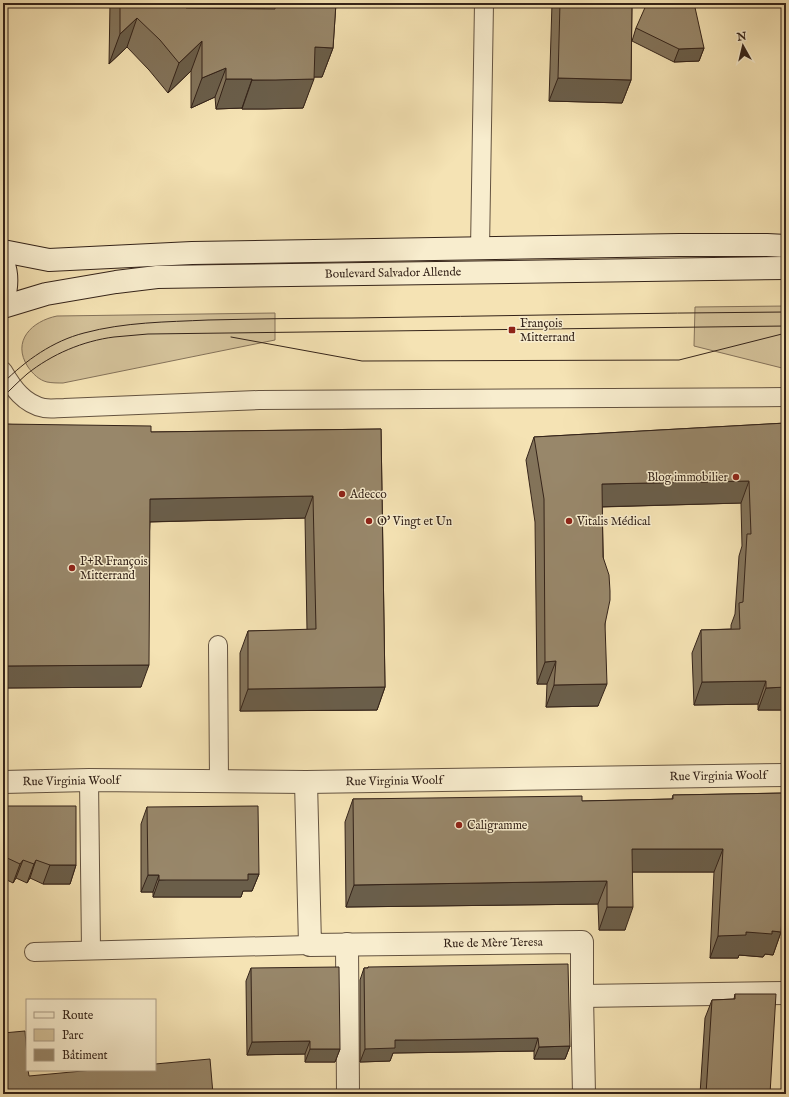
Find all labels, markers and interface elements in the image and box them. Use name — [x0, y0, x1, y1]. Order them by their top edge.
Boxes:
north arrow — [723, 26, 763, 66]
text: N — [735, 29, 748, 45]
street label: Boulevard Salvador Allende — [325, 264, 462, 282]
place label: François Mitterrand — [520, 316, 576, 345]
marker: François Mitterrand — [507, 325, 517, 335]
place label: Blog immobilier — [647, 470, 729, 485]
marker: Blog immobilier — [731, 472, 741, 482]
place label: Adecco — [349, 487, 387, 502]
marker: Adecco — [337, 489, 347, 499]
place label: O' Vingt et Un — [377, 514, 453, 529]
place label: Vitalis Médical — [576, 514, 651, 529]
marker: O' Vingt et Un — [364, 516, 374, 526]
marker: Vitalis Médical — [564, 516, 574, 526]
place label: P+R François Mitterrand — [80, 554, 148, 583]
marker: P+R François Mitterrand — [67, 563, 77, 573]
street label: Rue Virginia Woolf — [669, 768, 769, 784]
street label: Rue Virginia Woolf — [22, 773, 122, 789]
street label: Rue Virginia Woolf — [345, 773, 445, 789]
place label: Caligramme — [467, 818, 528, 833]
marker: Caligramme — [454, 820, 464, 830]
street label: Rue de Mère Teresa — [443, 935, 544, 951]
legend — [26, 999, 156, 1071]
text: Route — [62, 1008, 94, 1023]
text: Parc — [62, 1028, 84, 1043]
text: Bâtiment — [62, 1048, 108, 1063]

